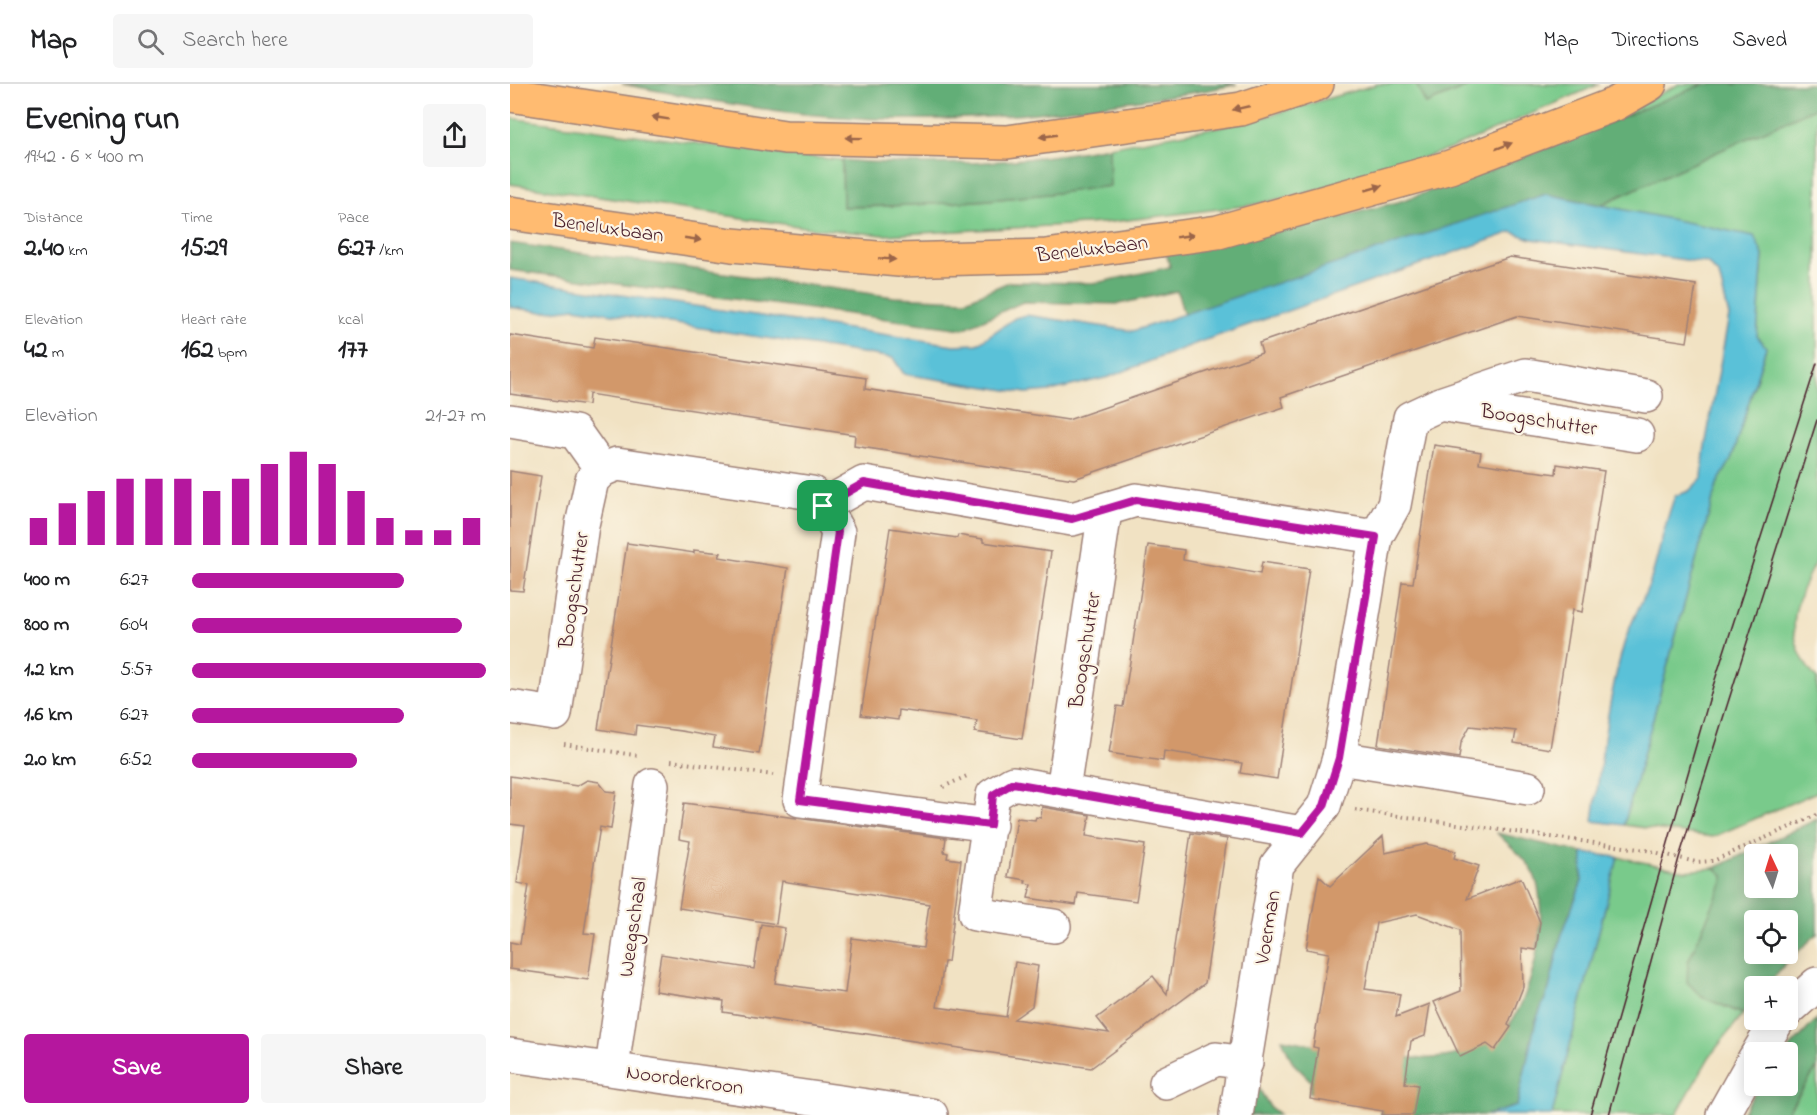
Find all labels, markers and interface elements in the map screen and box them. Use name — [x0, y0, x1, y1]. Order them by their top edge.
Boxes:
search box — [113, 14, 533, 68]
text: Map — [30, 21, 77, 62]
icon: search — [134, 25, 167, 58]
text: Search here — [182, 25, 288, 57]
text: Map — [1543, 26, 1579, 56]
text: Directions — [1612, 26, 1699, 56]
text: Saved — [1732, 26, 1787, 56]
text: Evening run — [24, 96, 179, 144]
button: share — [423, 104, 486, 167]
one-way arrow — [1231, 104, 1250, 113]
one-way arrow — [650, 113, 669, 122]
one-way arrow — [1039, 131, 1058, 140]
one-way arrow — [844, 133, 863, 143]
one-way arrow — [1496, 141, 1514, 151]
text: 19:42 · 6 × 400 m — [24, 143, 144, 172]
one-way arrow — [1365, 183, 1383, 192]
text: Distance — [24, 206, 83, 230]
text: Time — [181, 206, 213, 230]
text: Pace — [338, 206, 369, 230]
street label: Beneluxbaan — [549, 206, 665, 252]
street label: Beneluxbaan — [1034, 228, 1150, 272]
text: 2.40 — [24, 230, 64, 268]
text: 15:29 — [181, 230, 227, 268]
text: 6:27 — [338, 230, 375, 268]
one-way arrow — [1176, 232, 1195, 241]
one-way arrow — [683, 235, 702, 244]
text: km — [64, 239, 88, 263]
text: /km — [375, 239, 404, 263]
one-way arrow — [877, 254, 896, 264]
text: Elevation — [24, 308, 83, 332]
text: Heart rate — [181, 308, 247, 332]
text: kcal — [338, 308, 363, 332]
text: 42 — [24, 332, 48, 370]
text: 162 — [181, 332, 214, 370]
text: 177 — [338, 332, 368, 370]
text: m — [48, 341, 64, 365]
text: bpm — [214, 341, 247, 365]
street label: Boogschutter — [1477, 397, 1599, 447]
text: Elevation — [24, 402, 98, 431]
text: 21–27 m — [425, 402, 486, 431]
pin — [797, 480, 848, 531]
icon: arrive — [806, 489, 839, 522]
street label: Boogschutter — [552, 530, 600, 652]
text: 400 m — [24, 566, 70, 595]
text: 6:27 — [120, 566, 149, 595]
street label: Boogschutter — [1062, 590, 1112, 712]
text: 800 m — [24, 611, 69, 640]
text: 6:04 — [120, 611, 147, 640]
text: 1.2 km — [24, 656, 74, 685]
text: 5:57 — [120, 656, 153, 685]
text: 1.6 km — [24, 701, 73, 730]
text: 6:27 — [120, 701, 149, 730]
text: 2.0 km — [24, 746, 76, 775]
text: 6:52 — [120, 746, 152, 775]
north arrow — [1744, 844, 1798, 898]
map controls — [1744, 844, 1798, 1096]
street label: Weegschaal — [612, 875, 658, 980]
street label: Voerman — [1248, 888, 1290, 968]
button: locate — [1744, 910, 1798, 964]
button: + — [1744, 976, 1798, 1030]
button: Save — [24, 1034, 249, 1103]
button: Share — [261, 1034, 486, 1103]
button: − — [1744, 1042, 1798, 1096]
street label: Noorderkroon — [624, 1058, 745, 1104]

